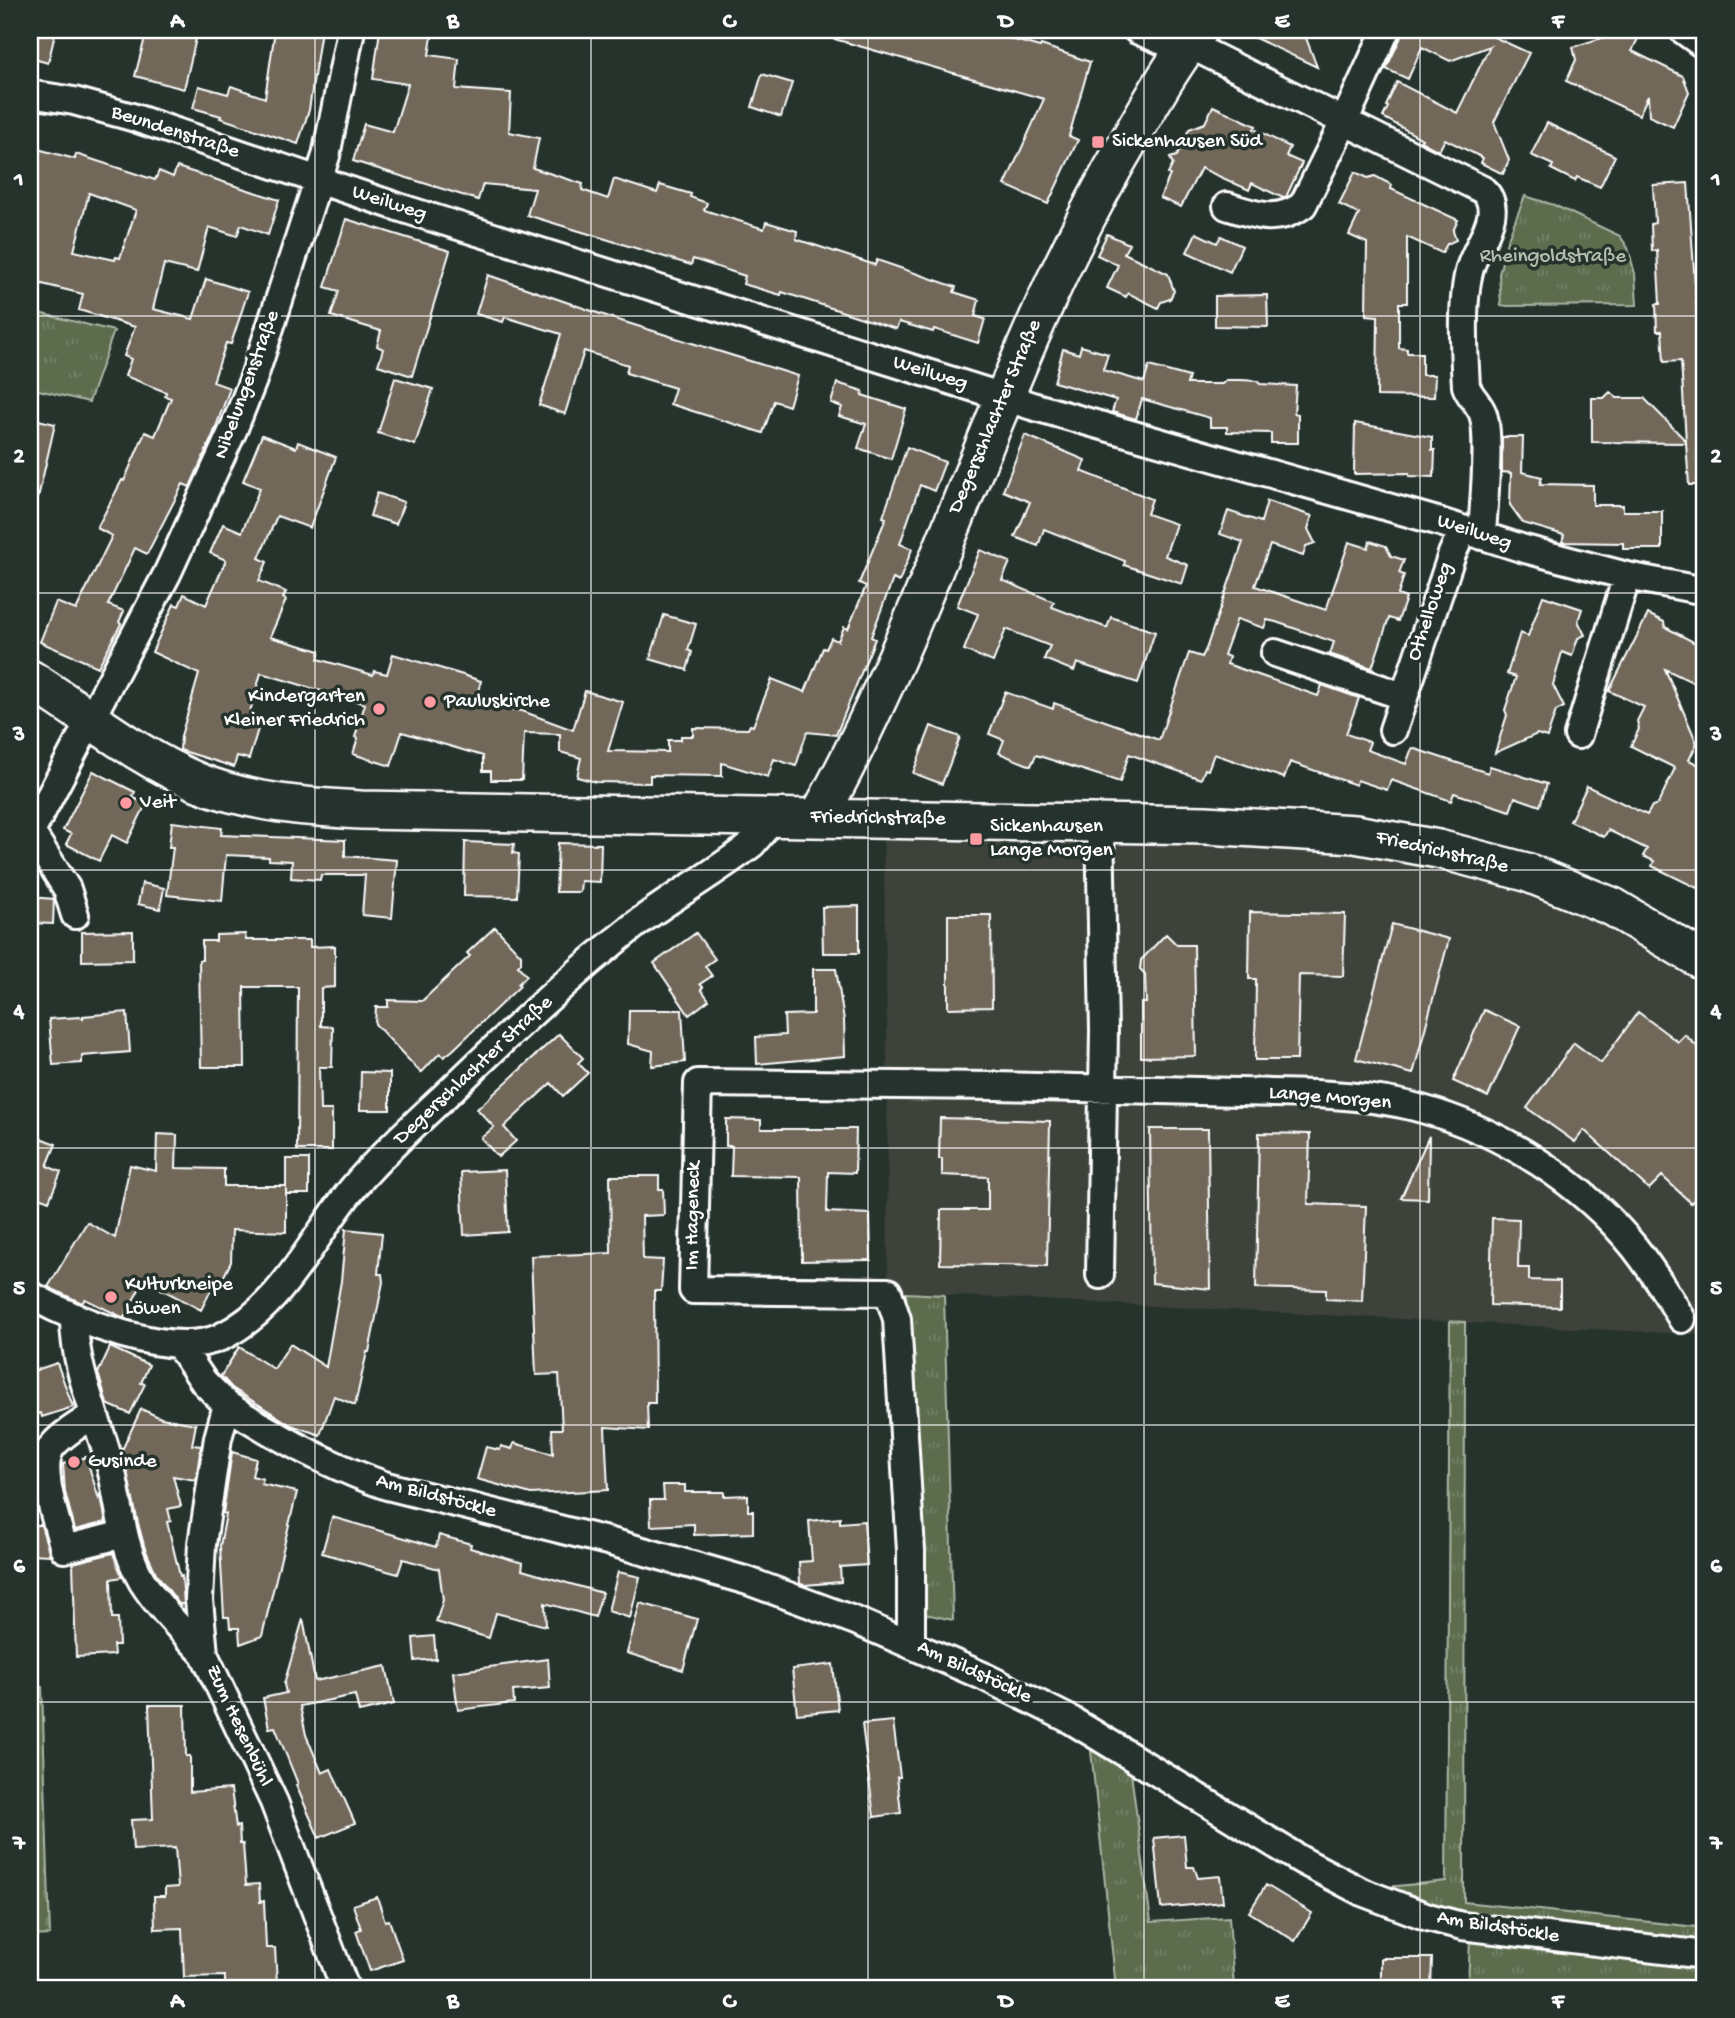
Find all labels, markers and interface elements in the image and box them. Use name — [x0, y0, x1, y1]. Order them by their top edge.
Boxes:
text: A — [169, 9, 185, 36]
text: B — [446, 9, 460, 36]
text: C — [723, 9, 738, 36]
text: D — [997, 9, 1015, 36]
text: E — [1275, 9, 1291, 36]
text: F — [1551, 9, 1566, 36]
street label: Beundenstraße — [107, 100, 243, 166]
place label: Sickenhausen Süd — [1112, 130, 1264, 155]
marker: Sickenhausen Süd — [1090, 134, 1106, 150]
text: 1 — [13, 167, 24, 194]
text: 1 — [1710, 167, 1721, 194]
street label: Weilweg — [349, 180, 429, 228]
park label: Rheingoldstraße — [1480, 245, 1627, 270]
street label: Nibelungenstraße — [210, 306, 287, 463]
street label: Degerschlachter Straße — [943, 315, 1049, 520]
street label: Weilweg — [890, 351, 970, 397]
text: 2 — [13, 444, 25, 471]
text: 2 — [1710, 444, 1722, 471]
street label: Weilweg — [1434, 509, 1514, 557]
street label: Othelloweg — [1402, 559, 1460, 665]
place label: Kindergarten Kleiner Friedrich — [224, 685, 365, 734]
place label: Pauluskirche — [443, 690, 551, 715]
marker: Pauluskirche — [422, 694, 438, 710]
marker: Kindergarten Kleiner Friedrich — [371, 701, 387, 717]
text: 3 — [12, 722, 25, 749]
text: 3 — [1709, 722, 1722, 749]
place label: Veit — [139, 791, 178, 816]
marker: Veit — [118, 795, 134, 811]
street label: Friedrichstraße — [809, 805, 947, 833]
place label: Sickenhausen Lange Morgen — [990, 815, 1113, 864]
street label: Friedrichstraße — [1372, 825, 1512, 881]
marker: Sickenhausen Lange Morgen — [968, 831, 984, 847]
street label: Degerschlachter Straße — [388, 990, 560, 1153]
text: 4 — [13, 999, 25, 1026]
text: 4 — [1710, 999, 1722, 1026]
street label: Lange Morgen — [1268, 1081, 1392, 1117]
street label: Im Hageneck — [681, 1159, 707, 1271]
place label: Kulturkneipe Löwen — [125, 1273, 234, 1322]
text: 5 — [13, 1276, 25, 1303]
text: 5 — [1710, 1276, 1722, 1303]
marker: Kulturkneipe Löwen — [103, 1289, 119, 1305]
place label: Gusinde — [88, 1450, 158, 1475]
marker: Gusinde — [66, 1454, 82, 1470]
street label: Am Bildstöckle — [373, 1469, 500, 1525]
text: 6 — [13, 1554, 26, 1581]
text: 6 — [1710, 1554, 1723, 1581]
street label: Am Bildstöckle — [913, 1636, 1036, 1711]
street label: Zum Hesenbühl — [199, 1661, 277, 1791]
text: 7 — [12, 1831, 26, 1858]
text: 7 — [1709, 1831, 1723, 1858]
street label: Am Bildstöckle — [1435, 1906, 1562, 1950]
text: A — [169, 1989, 185, 2016]
text: B — [446, 1989, 460, 2016]
text: C — [723, 1989, 738, 2016]
text: D — [997, 1989, 1015, 2016]
text: E — [1275, 1989, 1291, 2016]
text: F — [1551, 1989, 1566, 2016]

